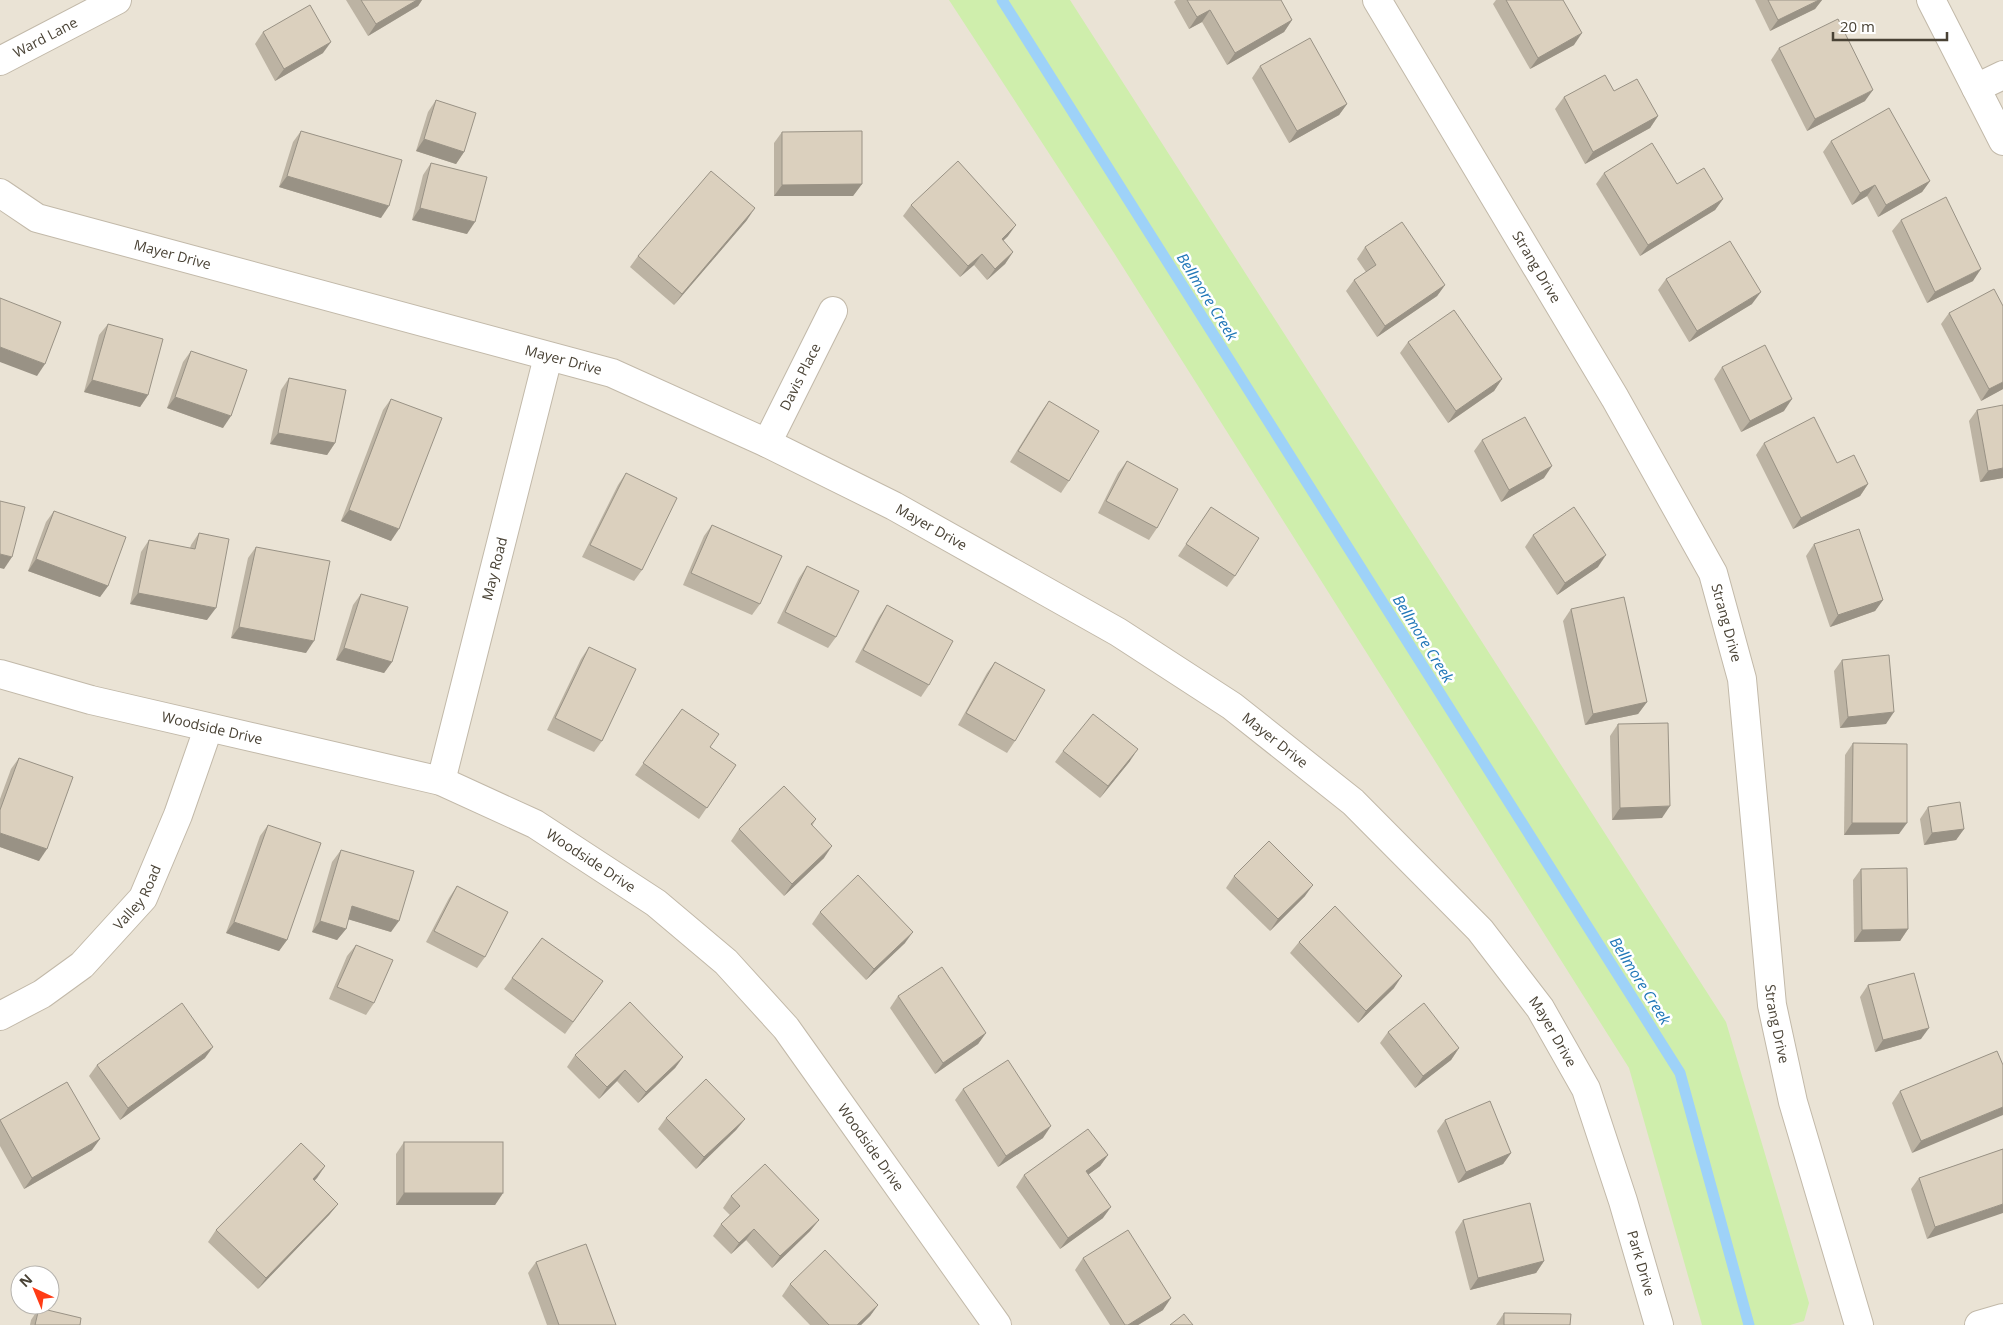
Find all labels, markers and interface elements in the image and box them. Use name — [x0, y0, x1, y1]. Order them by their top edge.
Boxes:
scale bar — [1833, 10, 1947, 42]
street label: Ward Lane — [9, 12, 81, 62]
text: 20 m — [1840, 16, 1875, 36]
street label: Strang Drive — [1508, 227, 1566, 306]
street label: Mayer Drive — [132, 235, 213, 274]
water label: Bellmore Creek — [1173, 249, 1243, 345]
street label: Mayer Drive — [523, 340, 604, 379]
street label: Davis Place — [775, 340, 825, 414]
street label: Mayer Drive — [893, 499, 971, 554]
street label: May Road — [477, 535, 511, 602]
street label: Strang Drive — [1707, 581, 1747, 664]
water label: Bellmore Creek — [1389, 591, 1459, 687]
street label: Woodside Drive — [160, 707, 265, 748]
street label: Mayer Drive — [1239, 708, 1312, 772]
street label: Woodside Drive — [543, 824, 640, 896]
street label: Valley Road — [109, 862, 165, 934]
water label: Bellmore Creek — [1606, 933, 1676, 1029]
street label: Strang Drive — [1761, 983, 1794, 1065]
street label: Mayer Drive — [1525, 992, 1582, 1070]
street label: Woodside Drive — [834, 1100, 909, 1195]
street label: Park Drive — [1623, 1228, 1660, 1298]
north arrow — [10, 1265, 60, 1315]
text: N — [15, 1269, 36, 1291]

